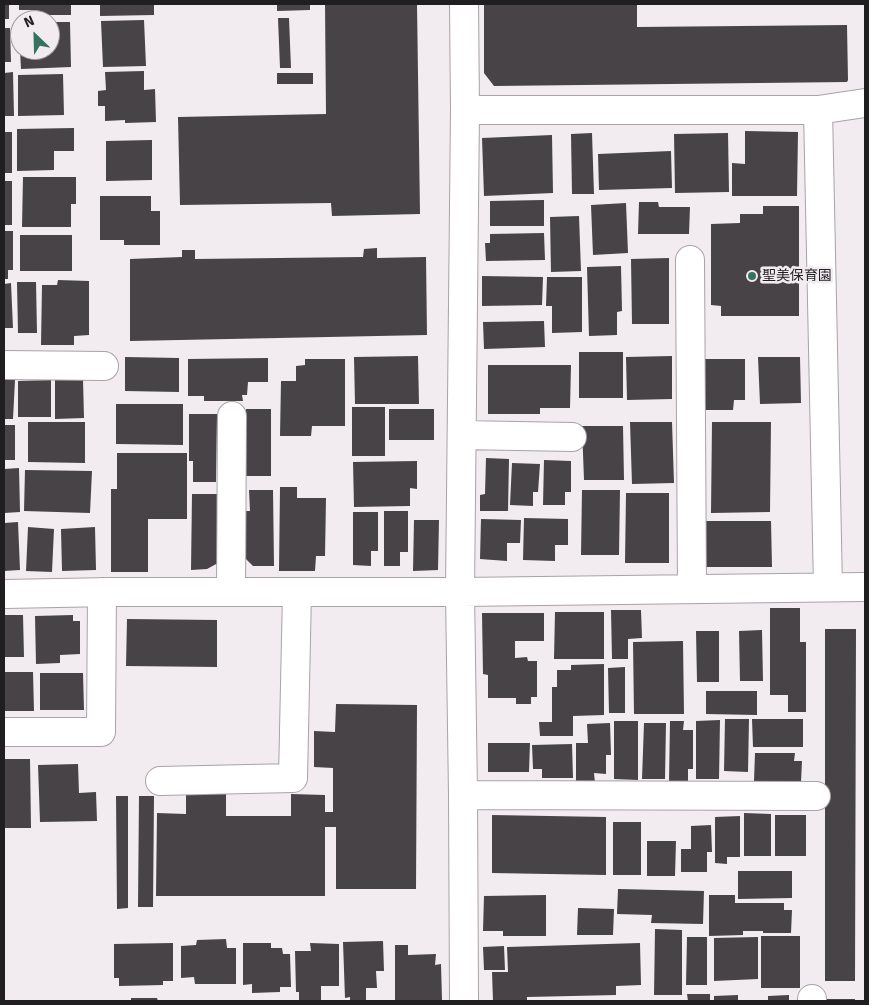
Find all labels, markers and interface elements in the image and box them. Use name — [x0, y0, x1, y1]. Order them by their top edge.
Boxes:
north arrow — [10, 10, 60, 60]
text: N — [21, 12, 37, 32]
place label: 聖美保育園 — [762, 268, 832, 284]
marker: 聖美保育園 — [746, 270, 758, 282]

